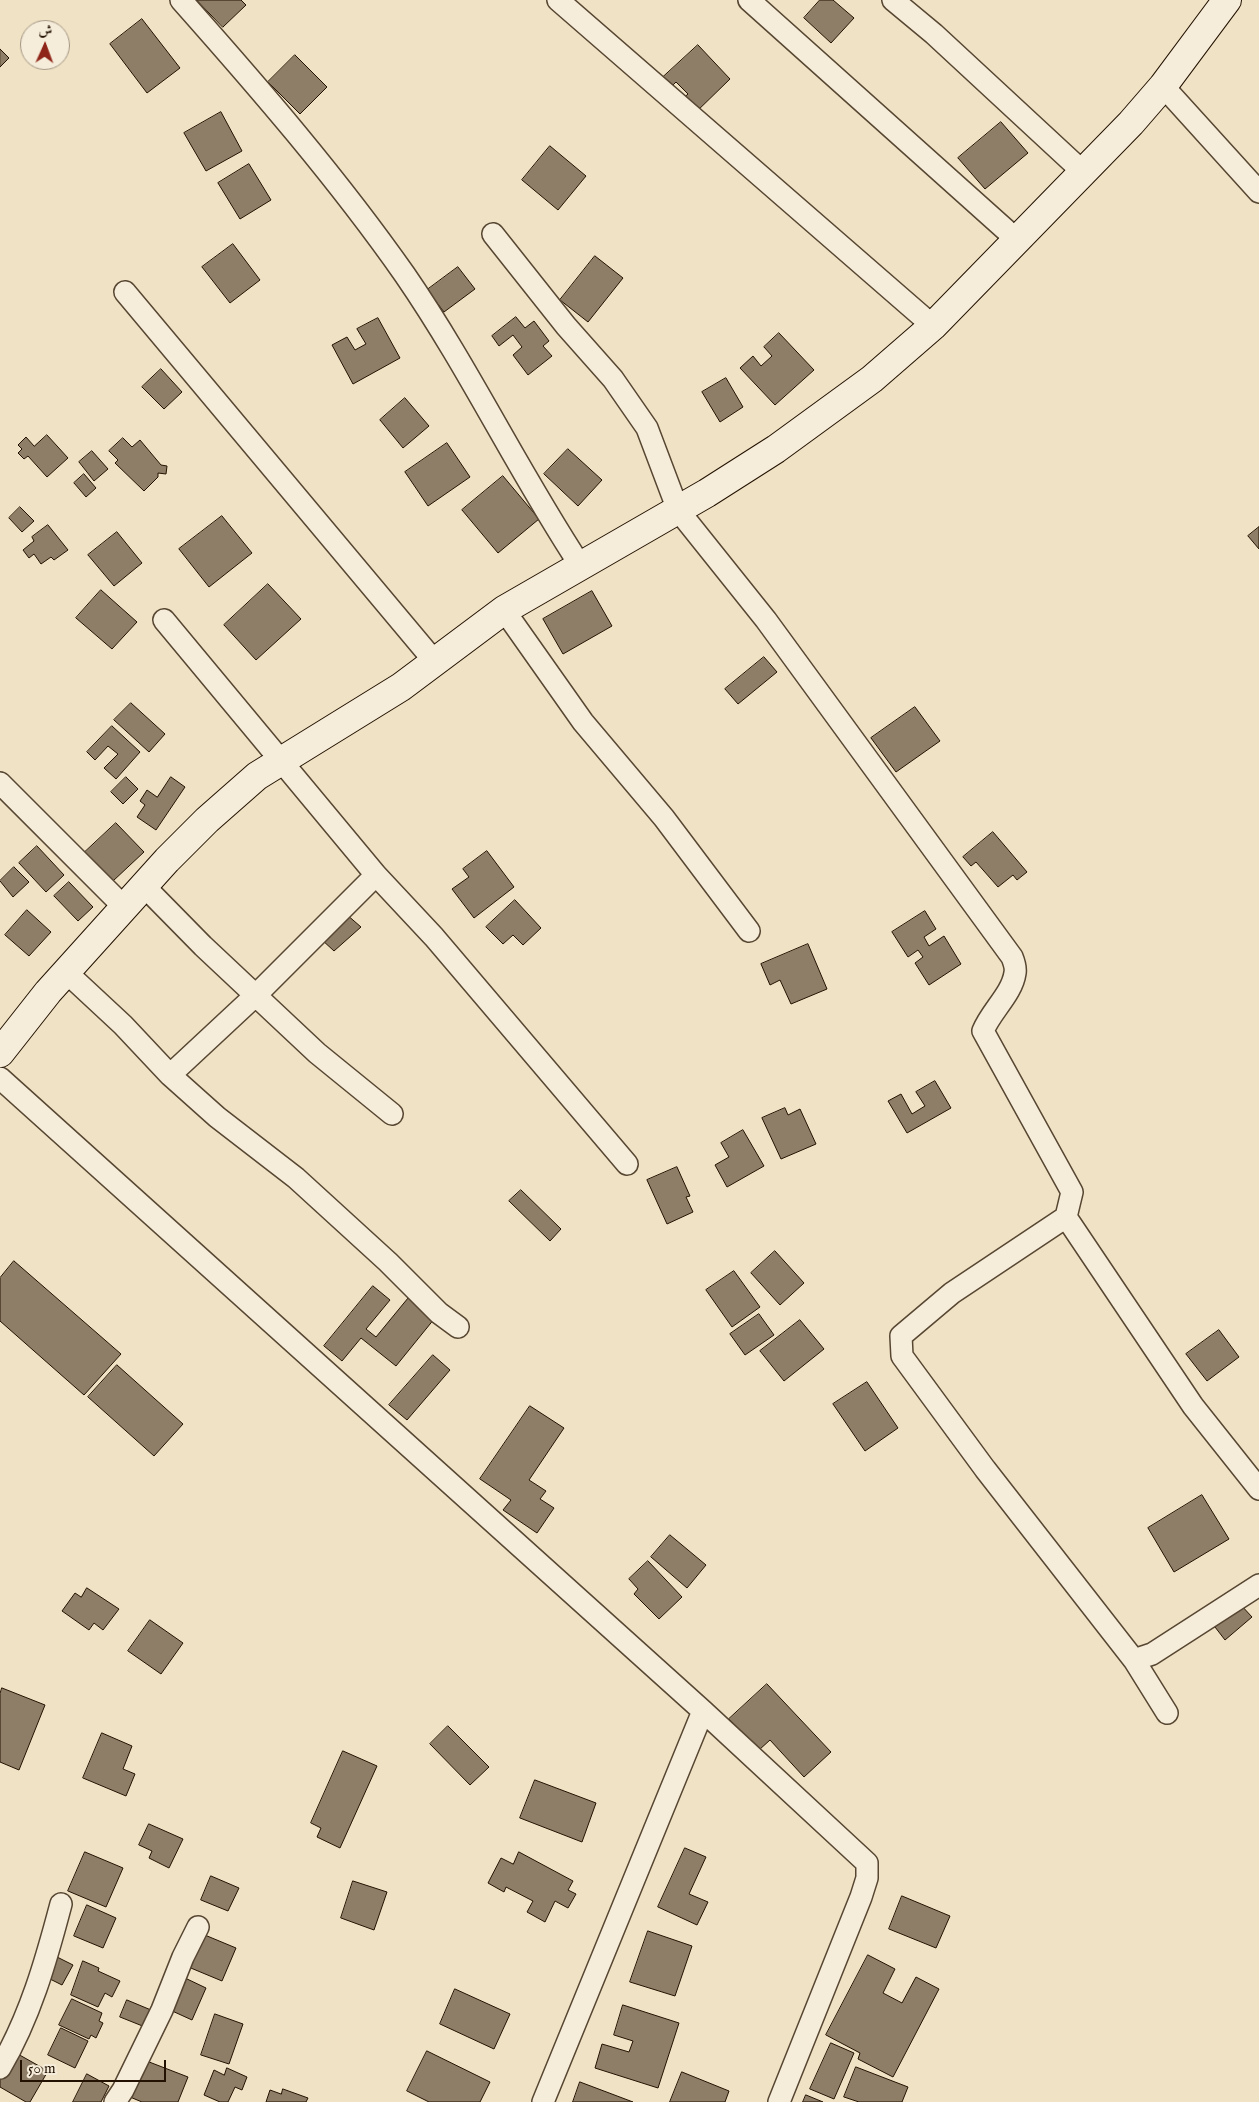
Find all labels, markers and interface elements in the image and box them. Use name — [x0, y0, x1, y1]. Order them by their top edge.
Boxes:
north arrow — [20, 20, 70, 70]
text: ش — [38, 22, 53, 40]
scale bar — [22, 2050, 169, 2082]
text: 50 m — [28, 2059, 56, 2078]

